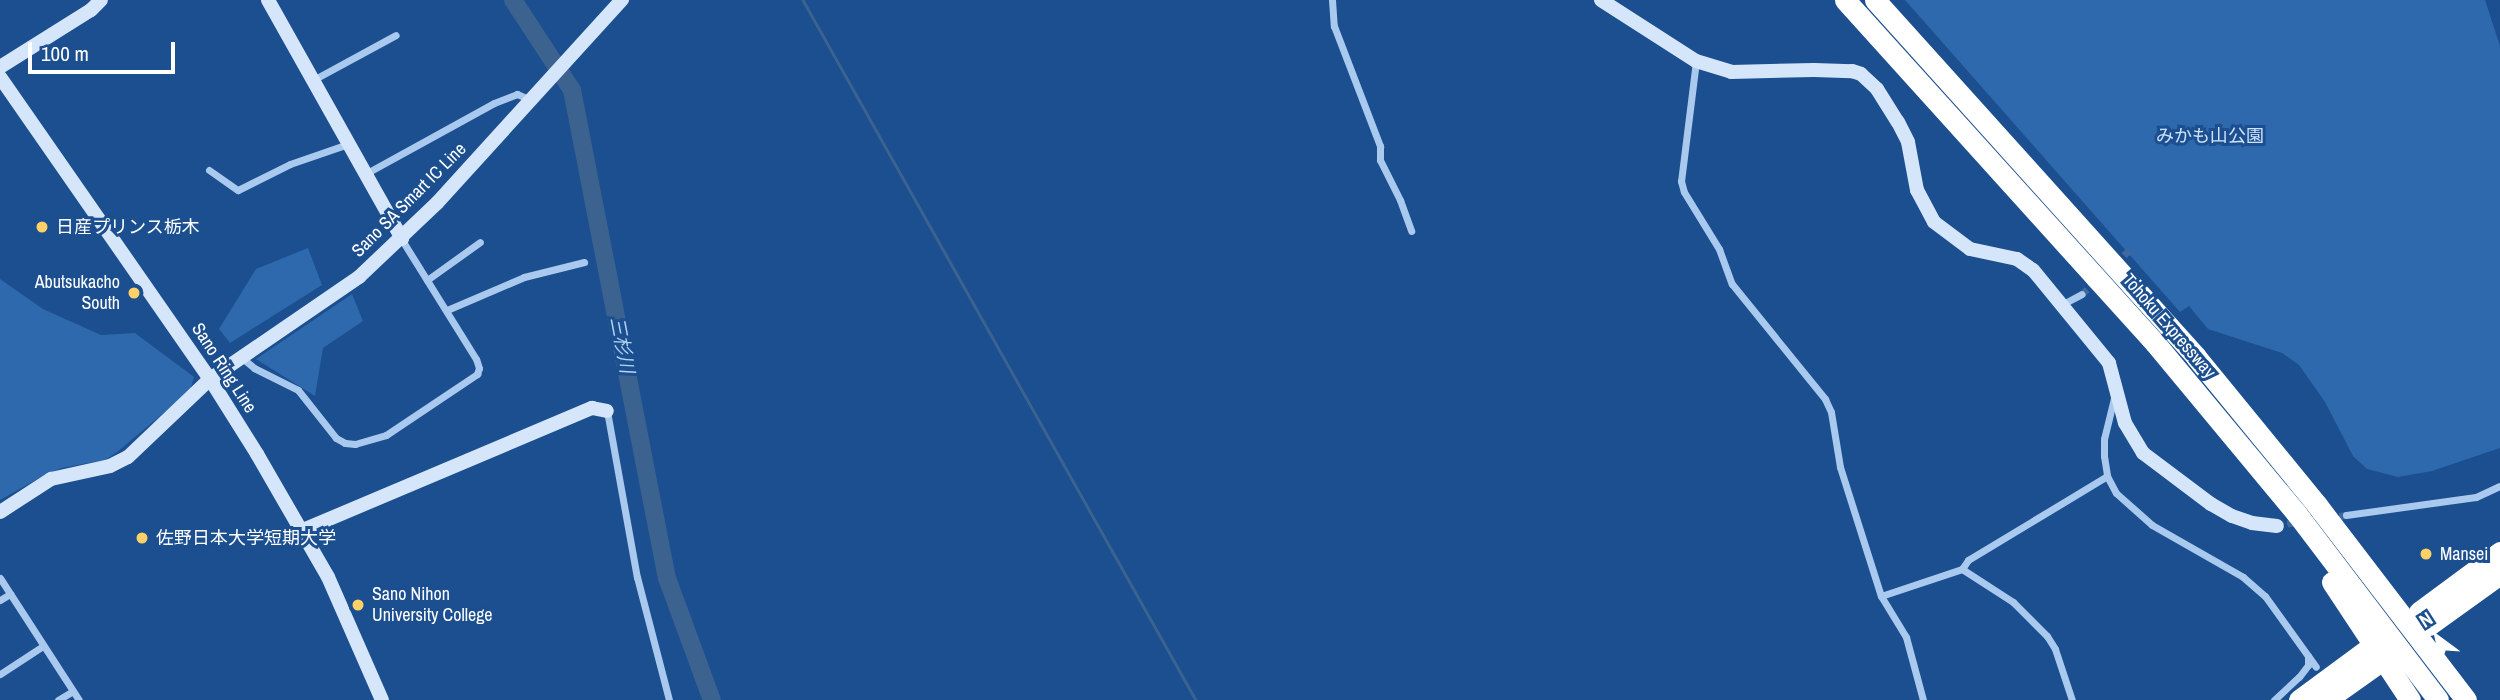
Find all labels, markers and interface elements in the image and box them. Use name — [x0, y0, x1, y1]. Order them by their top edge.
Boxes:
scale bar — [32, 28, 178, 72]
text: 100 m — [41, 39, 89, 68]
park label: みかも山公園 — [2156, 125, 2264, 147]
street label: Sano SA Smart IC Line — [347, 138, 471, 262]
place label: 日産プリンス栃木 — [56, 216, 200, 238]
marker: 日産プリンス栃木 — [34, 219, 50, 235]
street label: Tohoku Expressway — [2118, 269, 2220, 383]
place label: Abutsukacho South — [35, 272, 120, 314]
marker: Abutsukacho South — [126, 285, 142, 301]
water label: 三杉川 — [605, 315, 639, 375]
street label: Sano Ring Line — [187, 319, 261, 417]
place label: 佐野日本大学短期大学 — [156, 527, 336, 549]
marker: 佐野日本大学短期大学 — [134, 530, 150, 546]
place label: Mansei — [2440, 543, 2488, 565]
marker: Mansei — [2418, 546, 2434, 562]
place label: Sano Nihon University College — [372, 584, 493, 626]
marker: Sano Nihon University College — [350, 597, 366, 613]
north arrow — [2402, 602, 2472, 672]
text: N — [2414, 605, 2437, 633]

